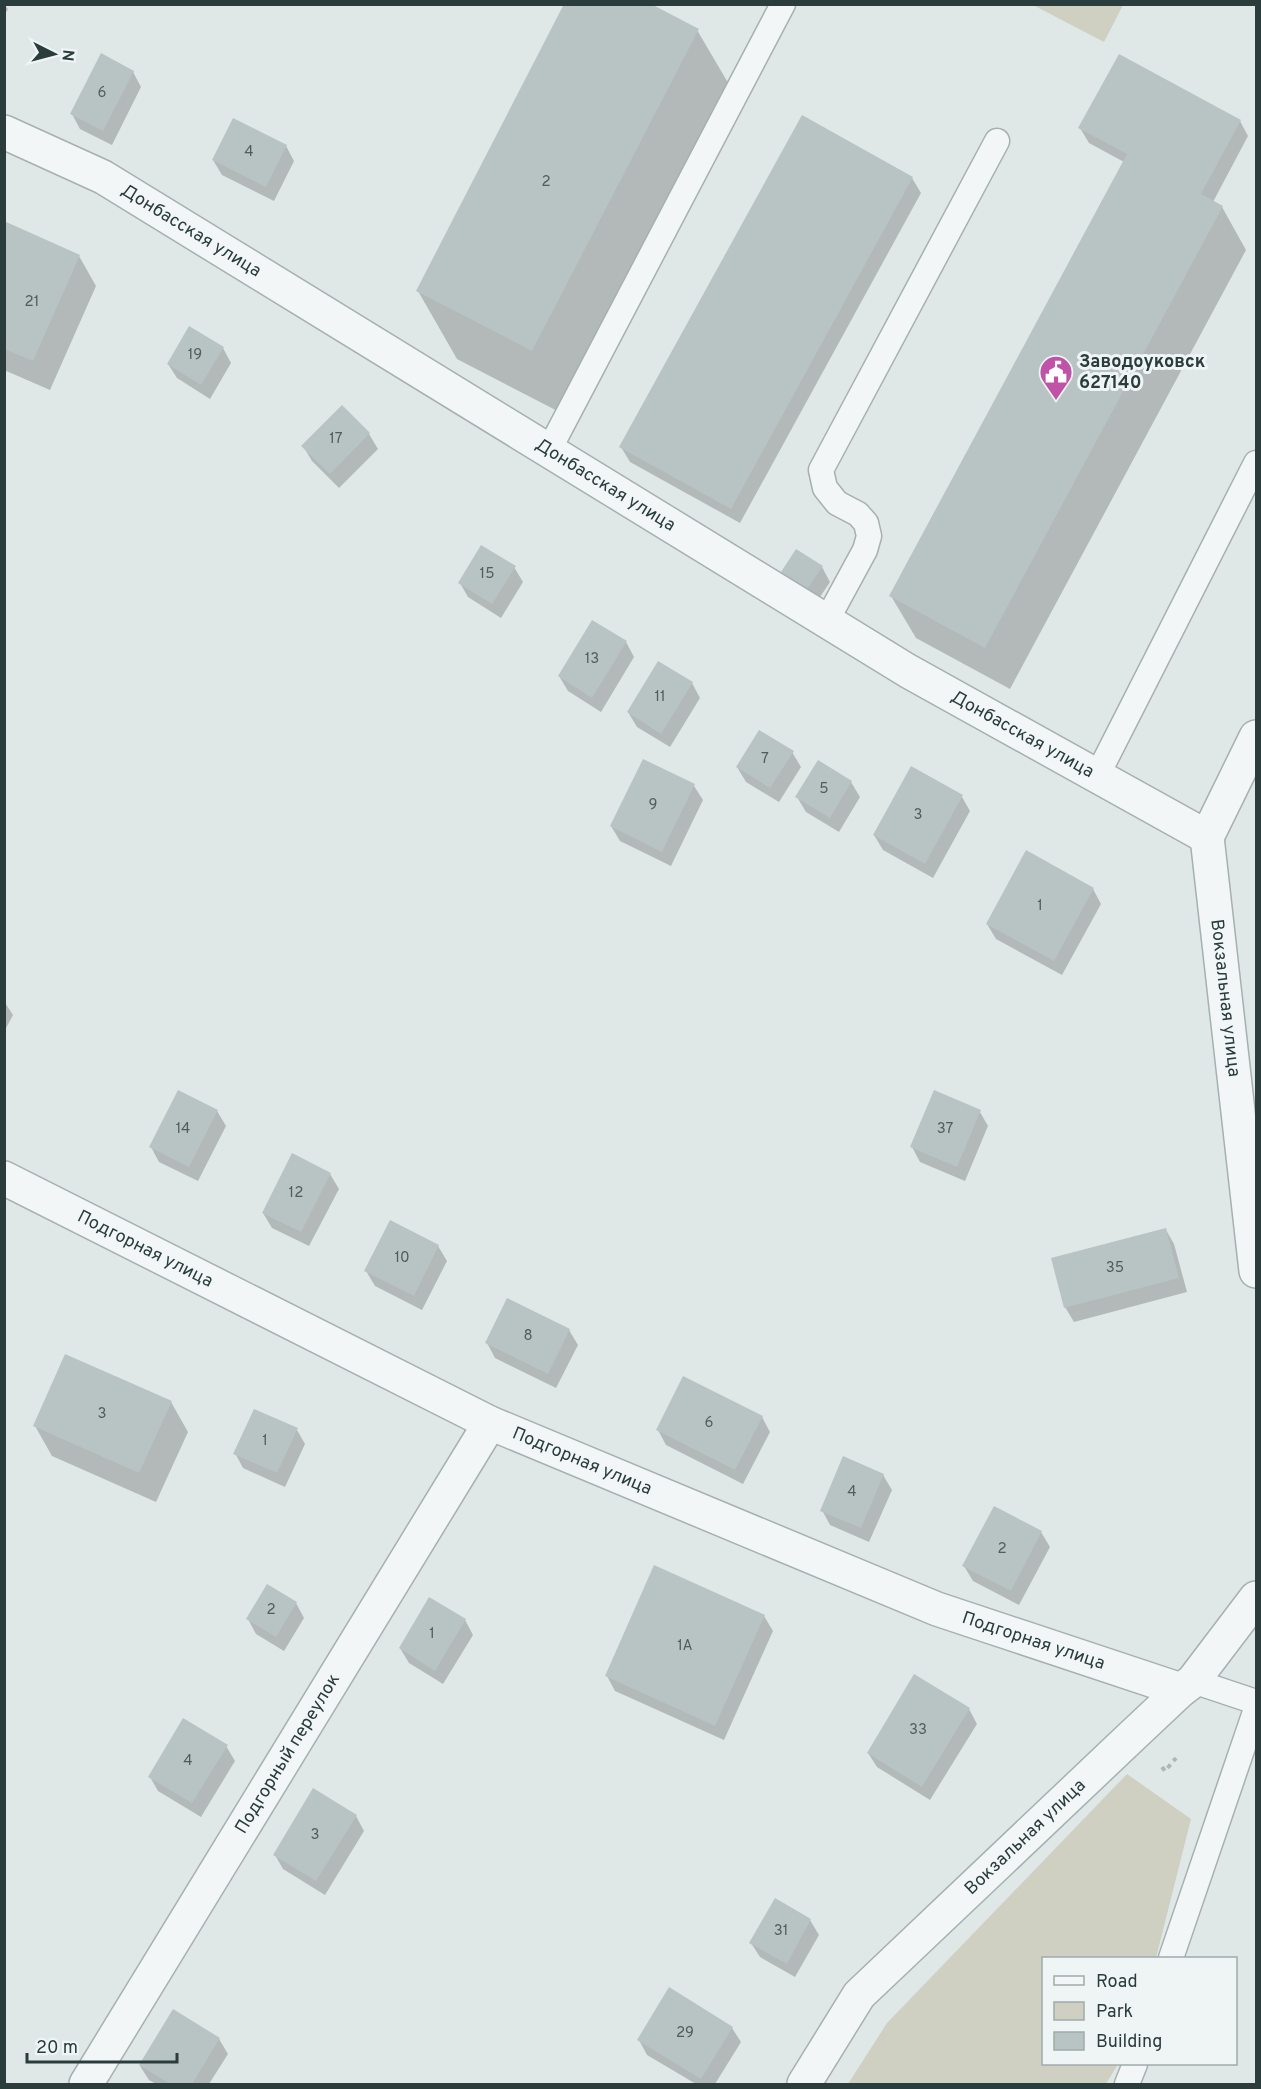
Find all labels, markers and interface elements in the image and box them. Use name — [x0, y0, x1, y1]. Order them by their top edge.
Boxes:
north arrow — [24, 24, 84, 84]
text: N — [56, 49, 77, 62]
house number: 6 — [98, 84, 107, 103]
house number: 4 — [244, 143, 254, 162]
house number: 2 — [541, 173, 551, 192]
street label: Донбасская улица — [117, 179, 265, 283]
house number: 21 — [25, 293, 39, 312]
house number: 19 — [188, 346, 202, 365]
place label: Заводоуковск 627140 — [1079, 351, 1206, 395]
public building icon: Заводоуковск 627140 — [1038, 354, 1074, 401]
house number: 17 — [329, 430, 343, 449]
street label: Донбасская улица — [531, 433, 680, 537]
house number: 15 — [480, 565, 494, 584]
house number: 13 — [585, 650, 599, 669]
street label: Донбасская улица — [947, 685, 1098, 783]
house number: 11 — [654, 688, 666, 707]
house number: 7 — [761, 750, 769, 769]
house number: 5 — [819, 780, 829, 799]
house number: 9 — [649, 796, 657, 815]
house number: 3 — [913, 806, 923, 825]
house number: 1 — [1037, 897, 1043, 916]
street label: Вокзальная улица — [1205, 918, 1246, 1078]
house number: 14 — [176, 1120, 190, 1139]
house number: 37 — [937, 1120, 954, 1139]
house number: 12 — [289, 1184, 303, 1203]
street label: Подгорная улица — [73, 1205, 217, 1293]
house number: 10 — [394, 1249, 410, 1268]
house number: 35 — [1106, 1259, 1124, 1278]
house number: 8 — [523, 1327, 533, 1346]
house number: 3 — [97, 1405, 107, 1424]
house number: 6 — [705, 1414, 714, 1433]
street label: Подгорная улица — [509, 1422, 655, 1501]
house number: 1 — [262, 1432, 268, 1451]
house number: 4 — [847, 1483, 857, 1502]
house number: 2 — [997, 1540, 1007, 1559]
house number: 2 — [266, 1601, 276, 1620]
street label: Подгорная улица — [959, 1607, 1108, 1675]
house number: 1 — [429, 1625, 435, 1644]
house number: 1А — [677, 1637, 693, 1656]
street label: Подгорный переулок — [230, 1669, 346, 1838]
house number: 33 — [909, 1721, 927, 1740]
house number: 4 — [183, 1752, 193, 1771]
street label: Вокзальная улица — [960, 1774, 1091, 1900]
house number: 3 — [310, 1826, 320, 1845]
house number: 31 — [774, 1922, 788, 1941]
legend — [1042, 1957, 1237, 2065]
text: Road — [1096, 1971, 1138, 1994]
text: Park — [1096, 2001, 1133, 2024]
house number: 29 — [676, 2024, 694, 2043]
scale bar — [27, 2026, 177, 2064]
text: Building — [1096, 2031, 1162, 2054]
text: 20 m — [36, 2037, 78, 2060]

